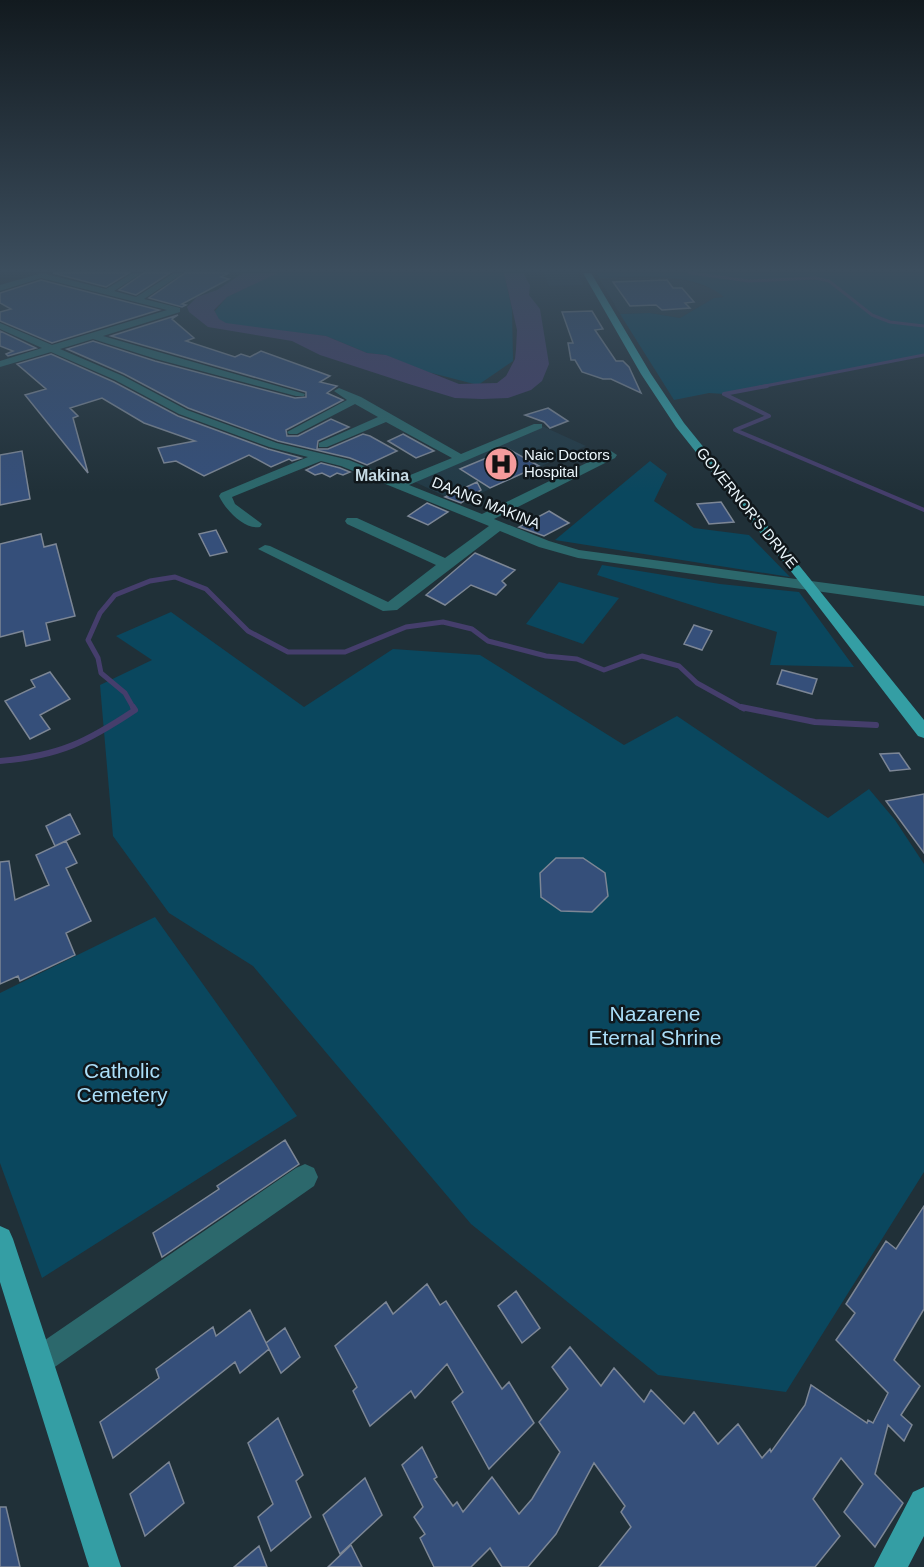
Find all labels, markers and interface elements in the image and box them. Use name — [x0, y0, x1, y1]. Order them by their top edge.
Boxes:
street label: GOVERNOR'S DRIVE — [693, 444, 801, 571]
hospital icon: Naic Doctors Hospital — [483, 446, 519, 482]
place label: Naic Doctors Hospital — [524, 446, 610, 480]
district label: Makina — [355, 467, 409, 484]
street label: DAANG MAKINA — [430, 473, 543, 532]
park label: Nazarene Eternal Shrine — [588, 1002, 722, 1049]
park label: Catholic Cemetery — [76, 1059, 168, 1106]

